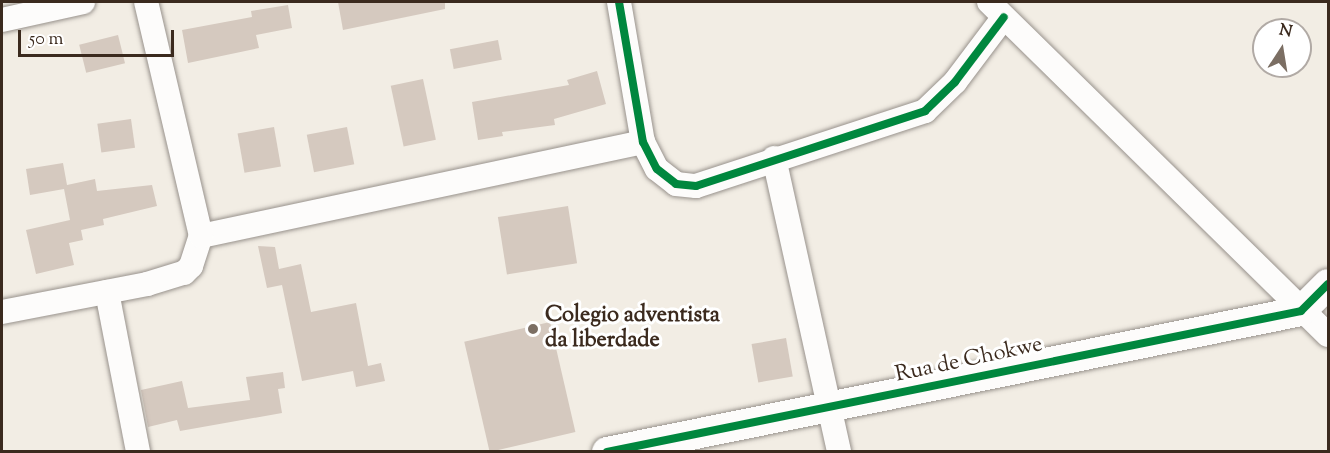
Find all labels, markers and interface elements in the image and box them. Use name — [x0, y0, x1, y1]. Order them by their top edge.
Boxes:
scale bar — [21, 18, 177, 56]
north arrow — [1252, 18, 1312, 78]
text: N — [1277, 19, 1294, 44]
text: 50 m — [29, 27, 63, 53]
place label: Colegio adventista da liberdade — [545, 303, 720, 354]
marker: Colegio adventista da liberdade — [526, 322, 540, 336]
street label: Rua de Chokwe — [893, 333, 1045, 389]

